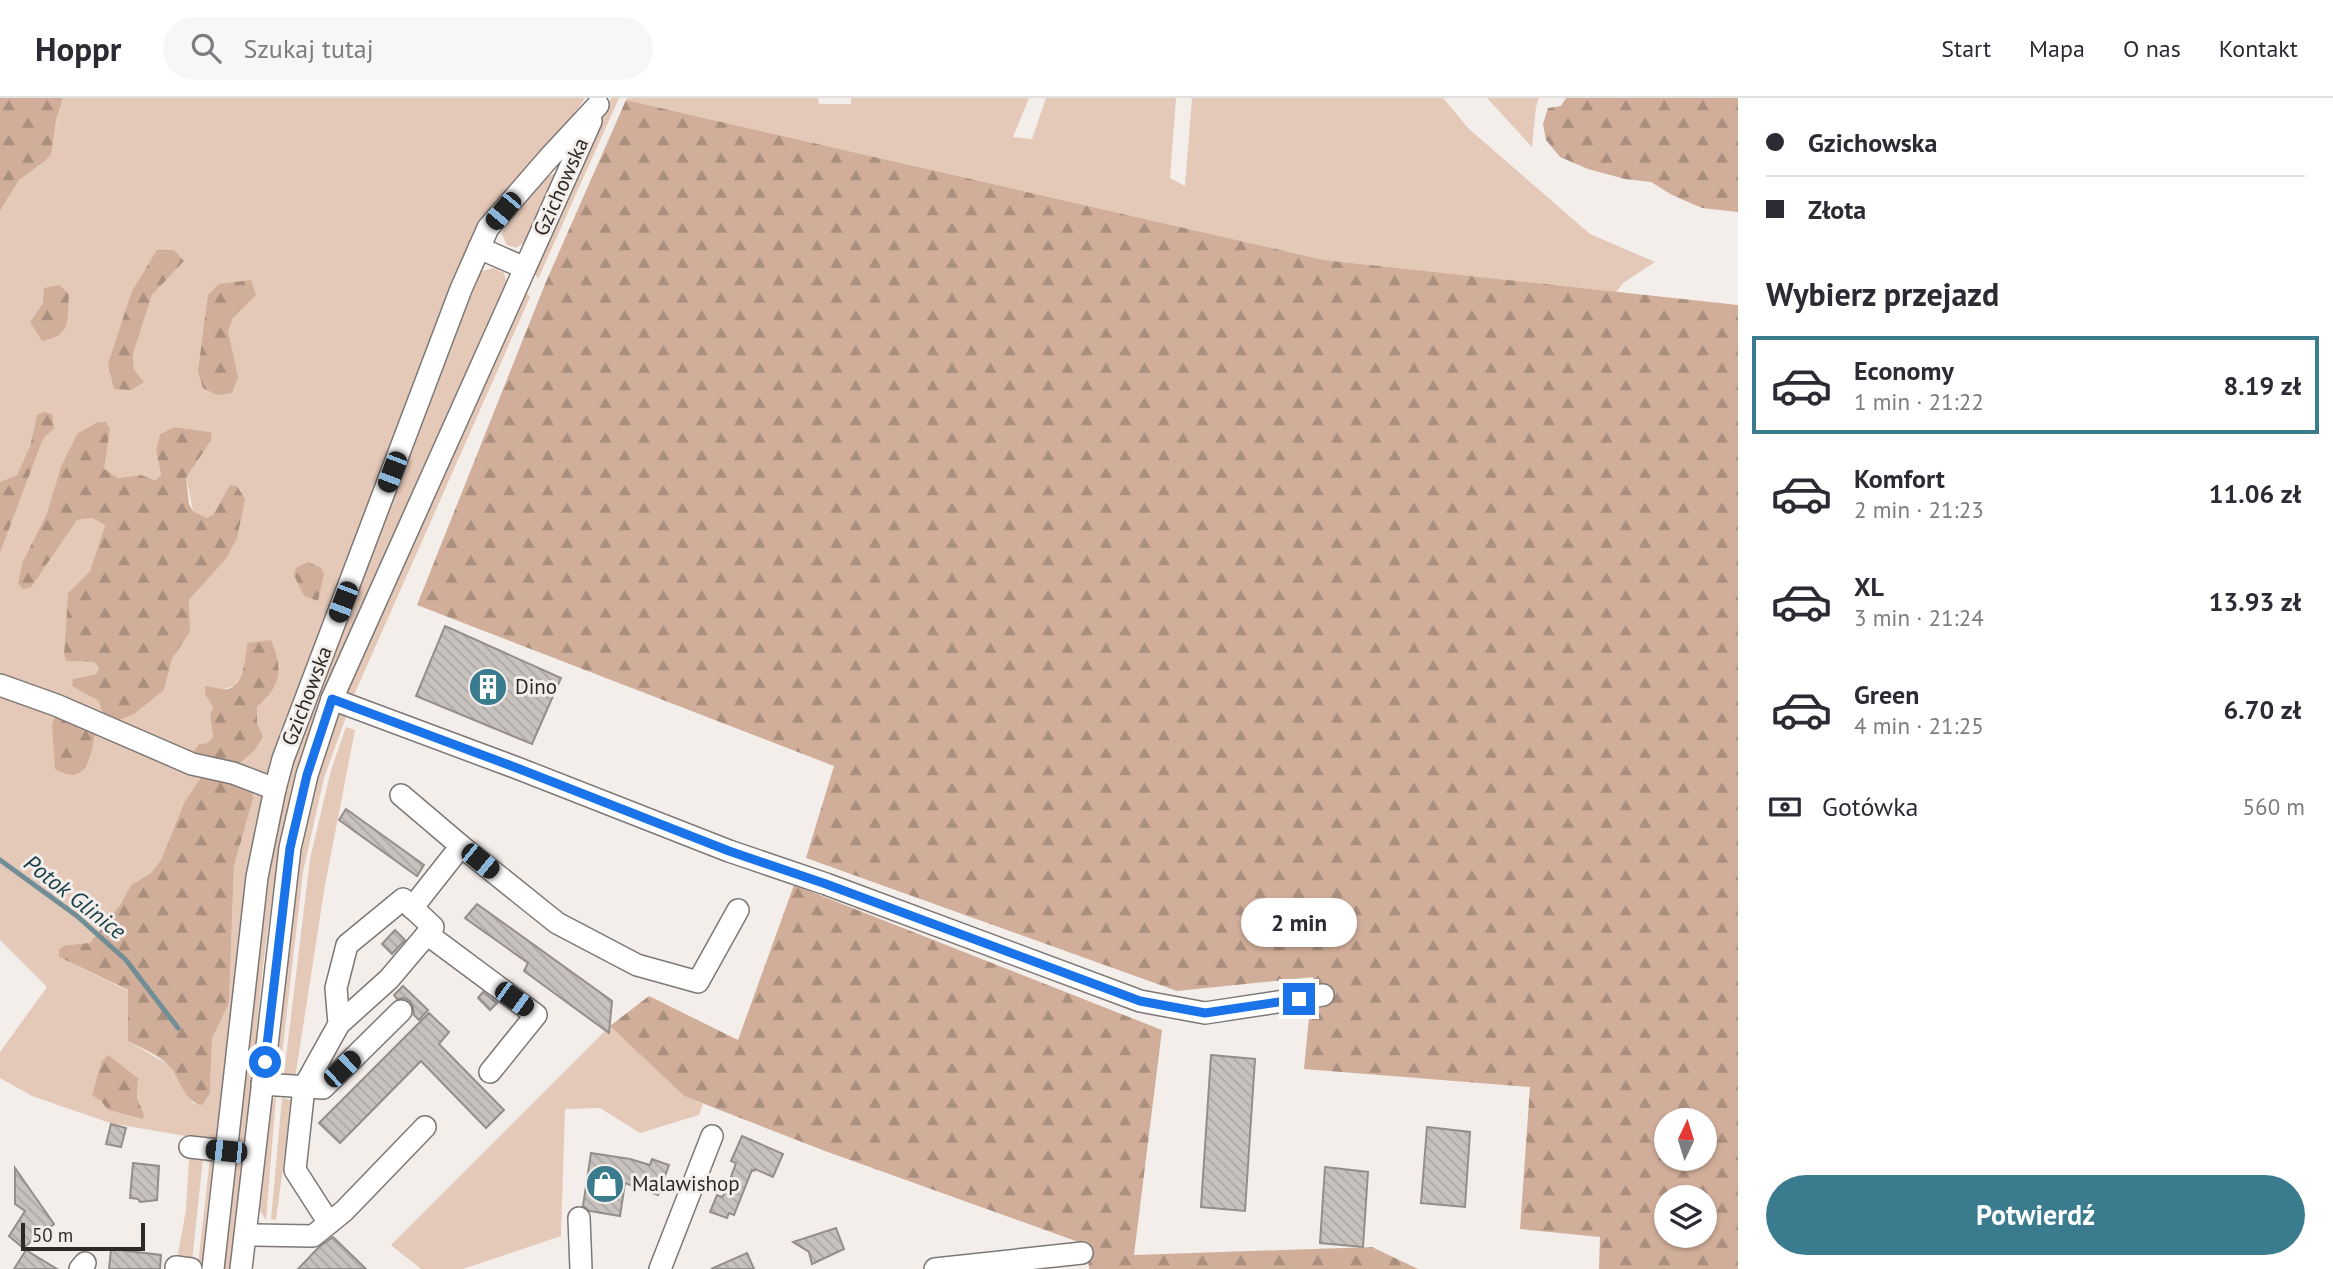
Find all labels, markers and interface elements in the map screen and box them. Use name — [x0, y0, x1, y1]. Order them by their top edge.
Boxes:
search box — [163, 17, 653, 80]
text: Hoppr — [35, 27, 121, 70]
icon: search — [187, 29, 225, 67]
text: Szukaj tutaj — [243, 32, 374, 65]
text: Start — [1941, 33, 1991, 64]
text: Mapa — [2029, 33, 2085, 64]
text: O nas — [2123, 33, 2181, 64]
text: Kontakt — [2219, 33, 2298, 64]
text: Gzichowska — [1808, 126, 1937, 159]
street label: Gzichowska — [527, 134, 594, 240]
car — [482, 188, 525, 234]
text: Złota — [1808, 193, 1866, 226]
text: Wybierz przejazd — [1766, 273, 1999, 315]
icon: car — [1770, 354, 1833, 417]
text: Economy — [1854, 354, 1954, 387]
text: 8.19 zł — [2224, 369, 2301, 402]
text: 1 min · 21:22 — [1854, 387, 1984, 416]
car — [375, 449, 410, 495]
icon: car — [1770, 462, 1833, 525]
text: Komfort — [1854, 462, 1945, 495]
text: 11.06 zł — [2209, 477, 2301, 510]
text: 2 min · 21:23 — [1854, 495, 1984, 524]
icon: car — [1770, 570, 1833, 633]
text: XL — [1854, 570, 1884, 603]
car — [326, 579, 361, 625]
text: 13.93 zł — [2209, 585, 2301, 618]
text: 3 min · 21:24 — [1854, 603, 1984, 632]
street label: Gzichowska — [275, 642, 338, 749]
building icon: Dino — [467, 666, 509, 708]
place label: Dino — [515, 673, 557, 700]
icon: car — [1770, 678, 1833, 741]
text: Green — [1854, 678, 1919, 711]
text: 6.70 zł — [2224, 693, 2301, 726]
text: 4 min · 21:25 — [1854, 711, 1984, 740]
icon: cash — [1766, 788, 1804, 826]
text: Gotówka — [1822, 790, 1919, 823]
text: 560 m — [2243, 792, 2305, 821]
car — [458, 840, 503, 882]
water label: Potok Glinice — [19, 848, 132, 946]
callout: 2 min — [1241, 898, 1357, 946]
text: 2 min — [1271, 908, 1327, 937]
car — [491, 978, 538, 1020]
route end — [1283, 983, 1315, 1015]
route start — [249, 1046, 281, 1078]
car — [320, 1047, 365, 1091]
north arrow — [1654, 1108, 1717, 1171]
map controls — [1654, 1108, 1717, 1248]
car — [205, 1138, 248, 1164]
shop icon: Malawishop — [584, 1163, 626, 1205]
place label: Malawishop — [632, 1170, 740, 1197]
button: Potwierdź — [1766, 1175, 2305, 1255]
button: layers — [1654, 1185, 1717, 1248]
scale bar — [21, 1220, 145, 1252]
text: 50 m — [32, 1223, 73, 1247]

